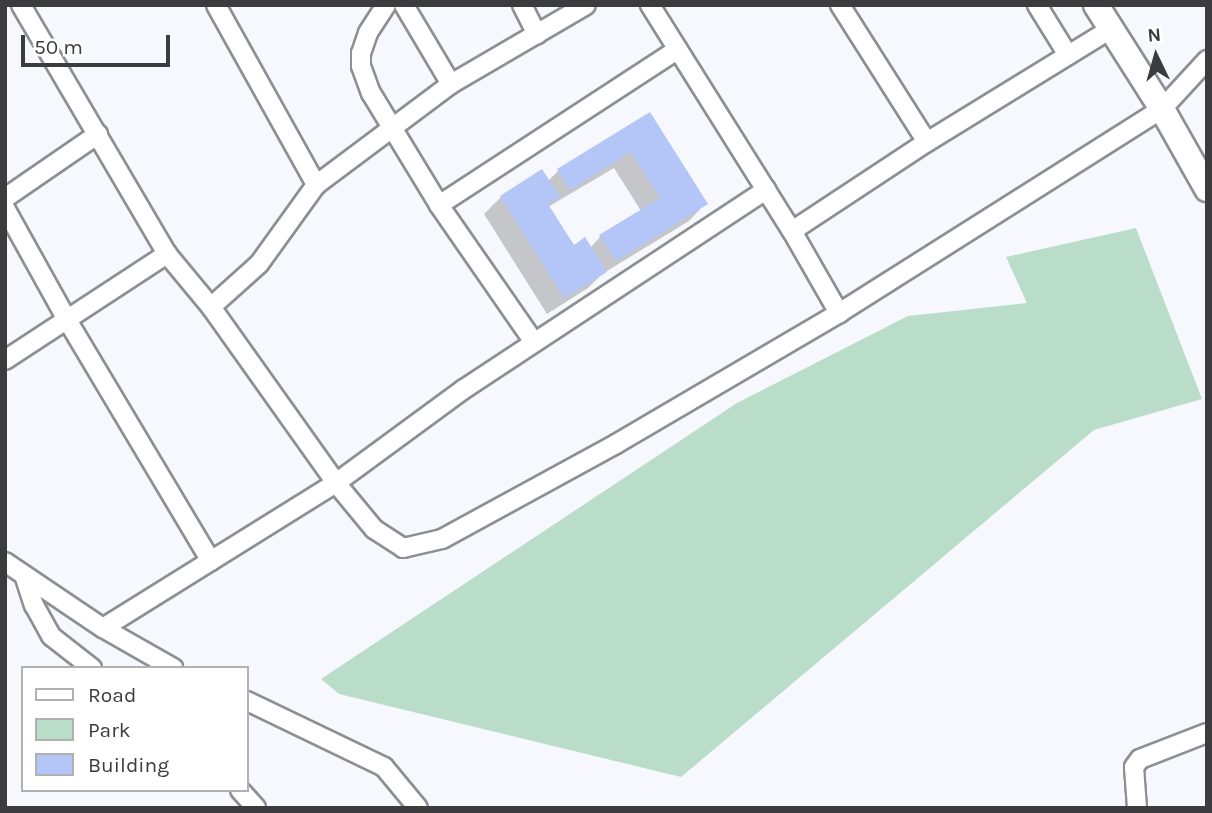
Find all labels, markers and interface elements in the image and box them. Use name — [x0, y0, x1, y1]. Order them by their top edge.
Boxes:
scale bar — [24, 21, 173, 65]
north arrow — [1121, 21, 1191, 91]
text: N — [1146, 24, 1162, 47]
text: 50 m — [34, 35, 83, 59]
legend — [21, 666, 248, 792]
text: Road — [88, 683, 136, 707]
text: Park — [88, 718, 131, 742]
text: Building — [88, 753, 169, 777]

